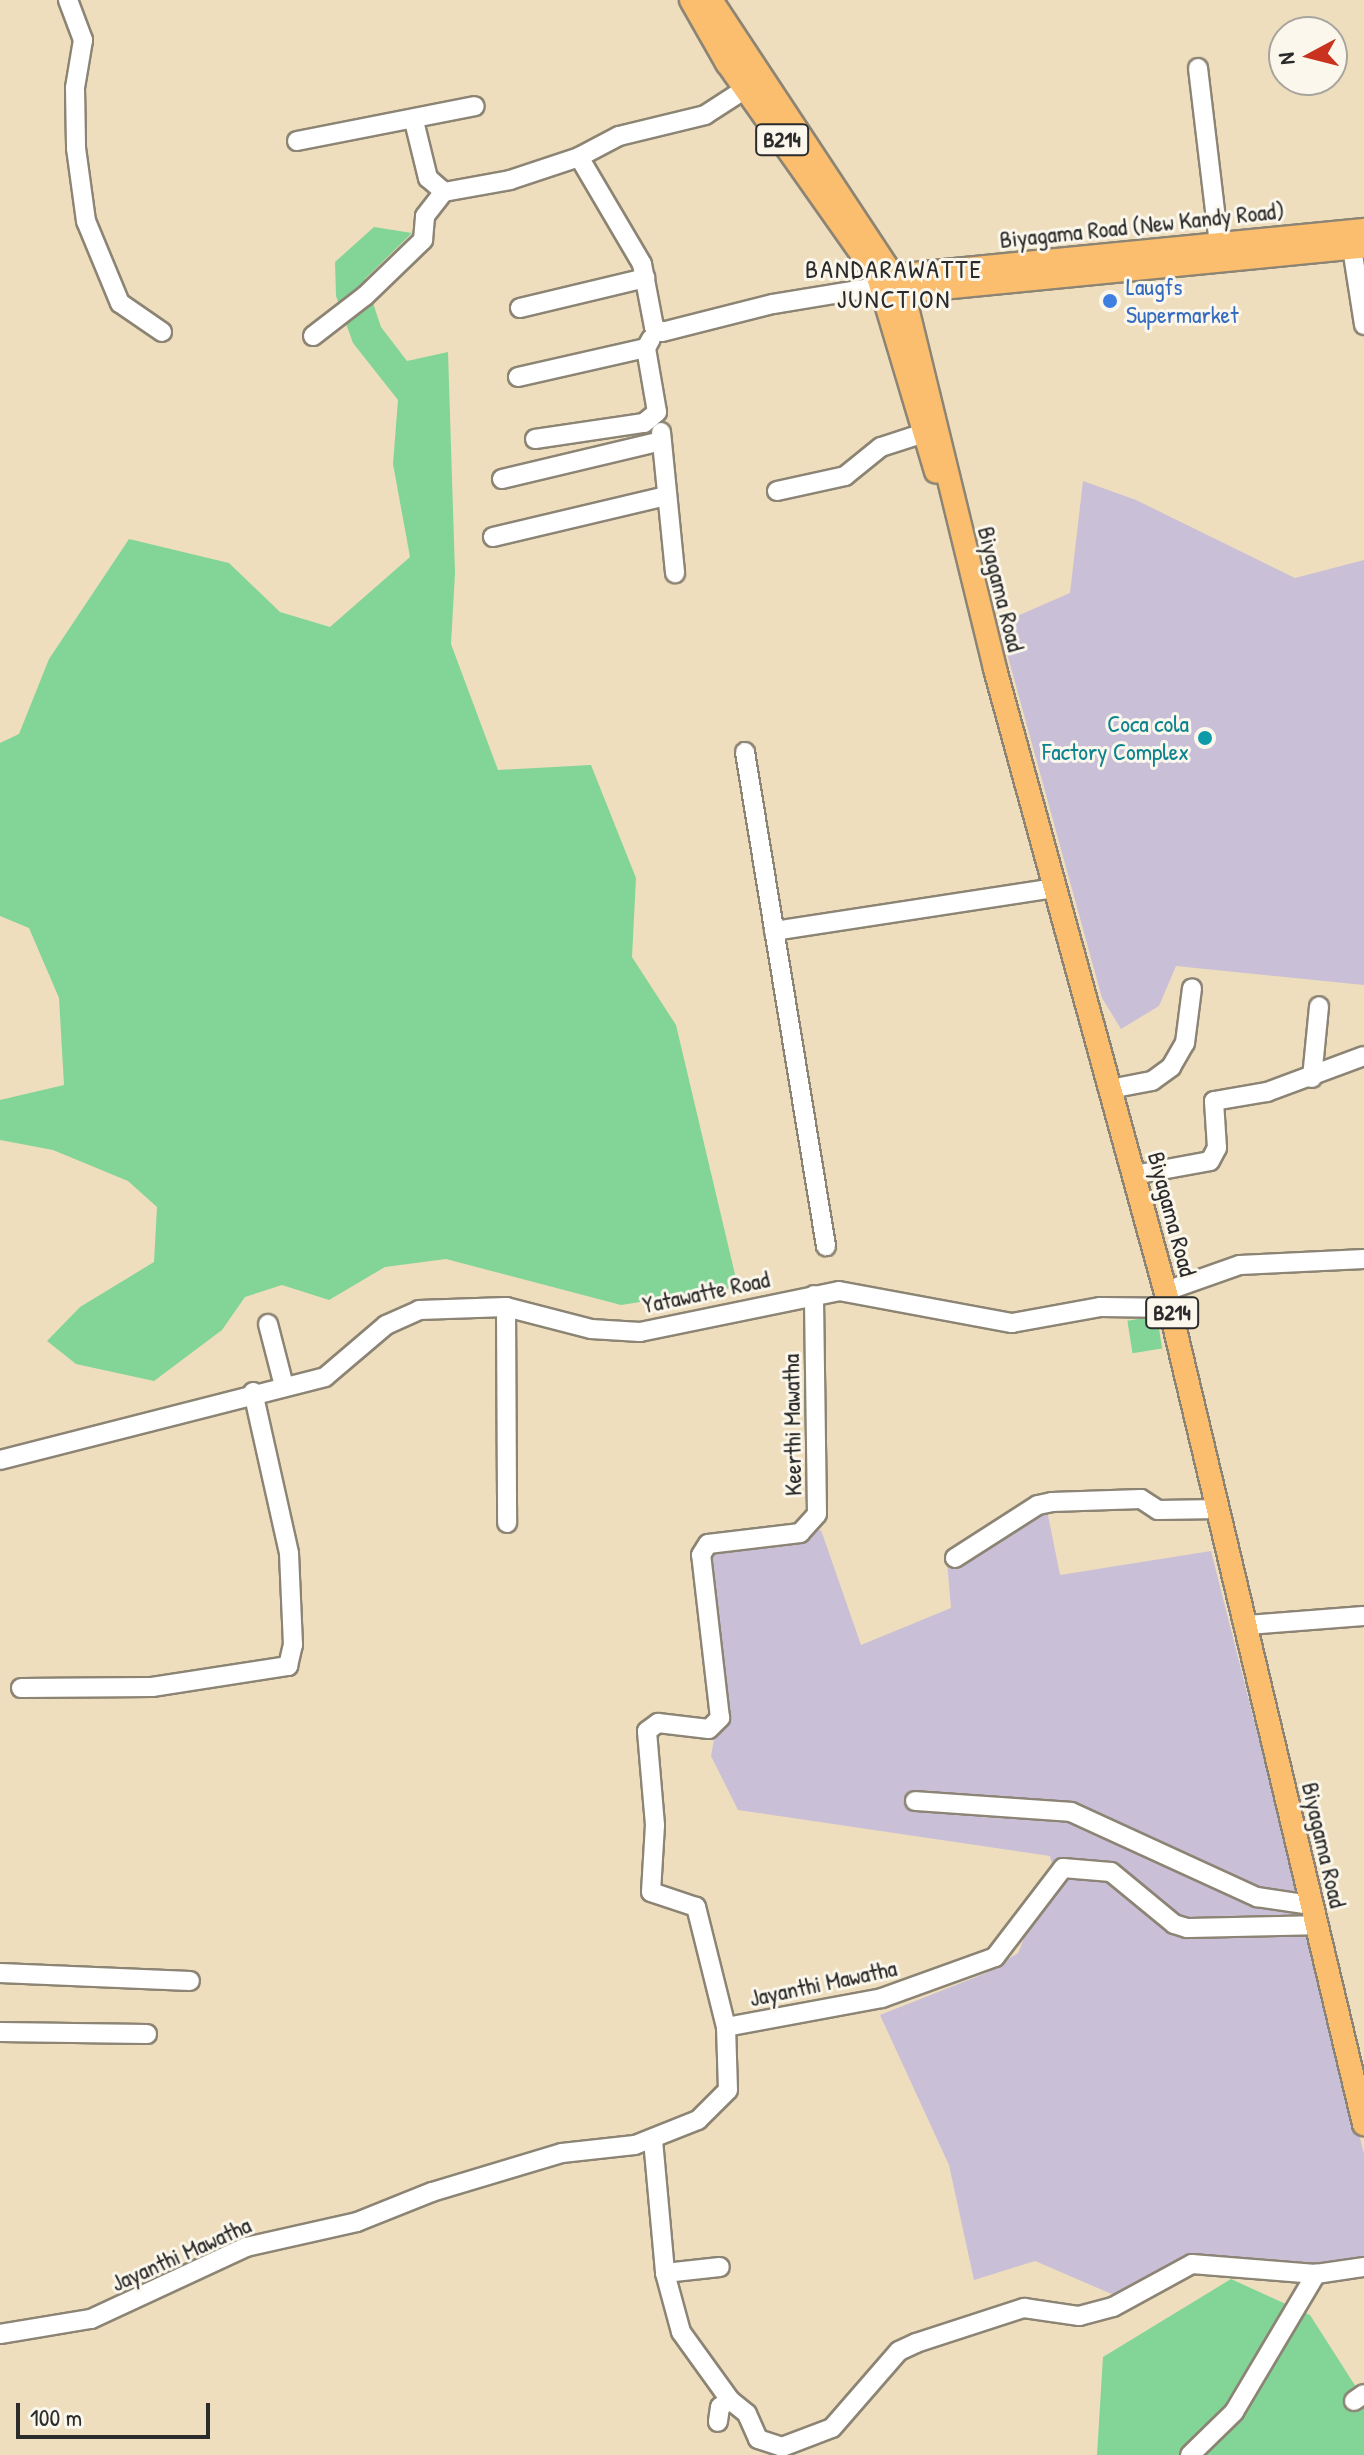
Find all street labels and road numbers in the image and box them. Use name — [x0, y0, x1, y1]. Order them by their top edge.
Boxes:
road number: B214 — [754, 122, 810, 158]
street label: Biyagama Road (New Kandy Road) — [998, 196, 1286, 254]
street label: Biyagama Road — [972, 524, 1030, 654]
street label: Biyagama Road — [1142, 1149, 1202, 1279]
street label: Yatawatte Road — [640, 1264, 772, 1320]
road number: B214 — [1144, 1295, 1200, 1331]
street label: Keerthi Mawatha — [776, 1354, 808, 1496]
street label: Biyagama Road — [1296, 1780, 1352, 1910]
street label: Jayanthi Mawatha — [747, 1953, 899, 2013]
street label: Jayanthi Mawatha — [107, 2210, 255, 2298]

